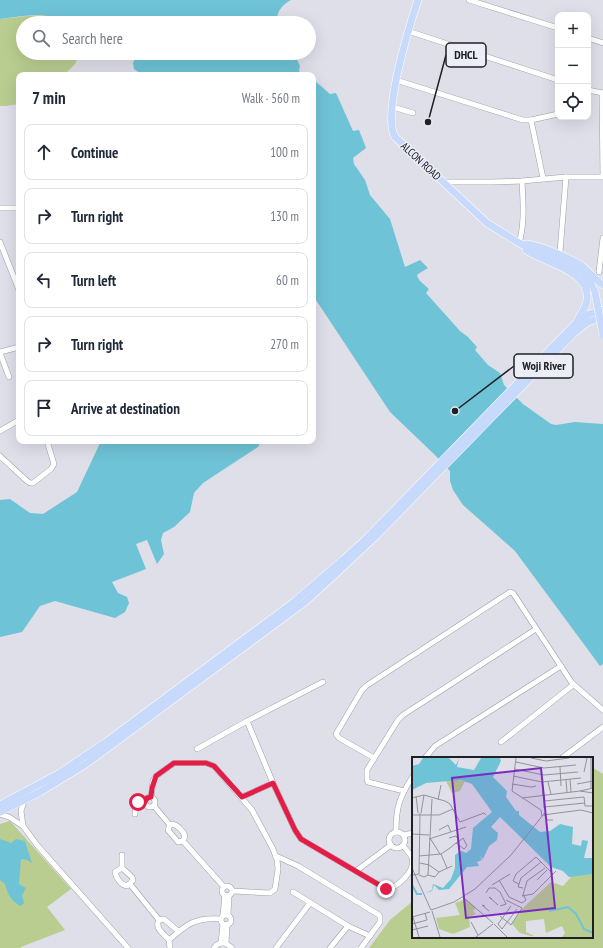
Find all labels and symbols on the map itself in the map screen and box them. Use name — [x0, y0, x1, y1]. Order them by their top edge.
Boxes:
callout: DHCL — [446, 43, 486, 67]
text: DHCL — [454, 47, 478, 62]
street label: ALCON ROAD — [398, 139, 444, 183]
callout: Woji River — [514, 354, 573, 378]
text: Woji River — [521, 358, 566, 373]
inset map — [412, 757, 593, 938]
route start — [129, 793, 147, 811]
route end — [377, 880, 395, 898]

